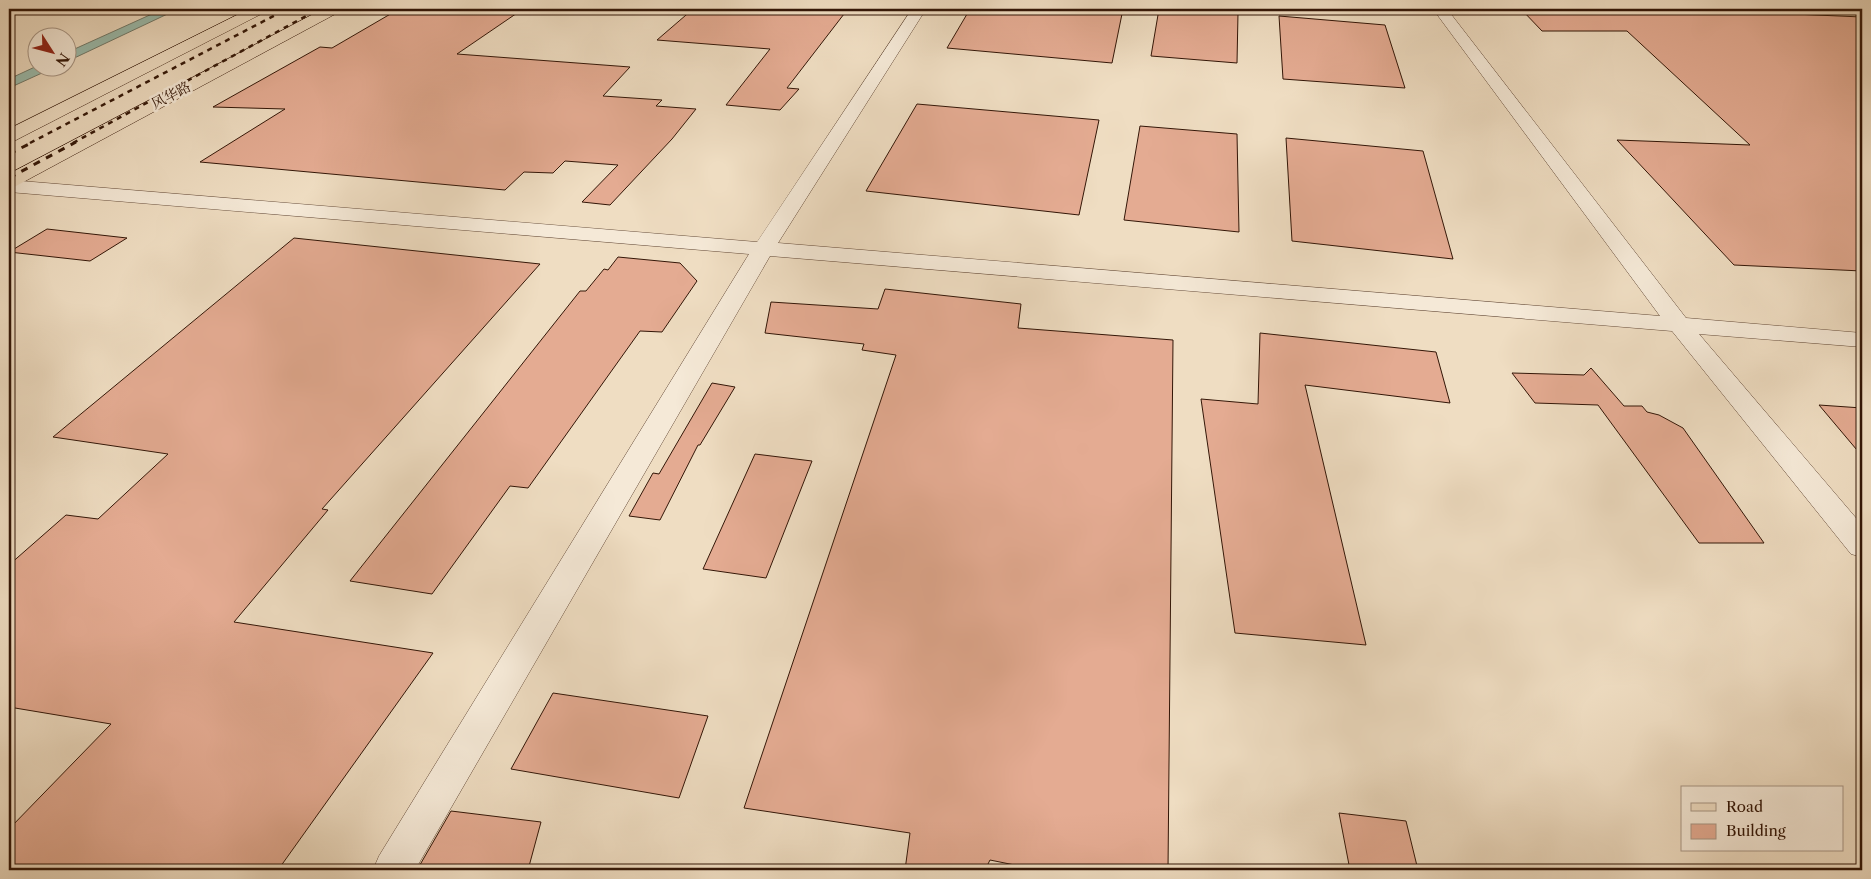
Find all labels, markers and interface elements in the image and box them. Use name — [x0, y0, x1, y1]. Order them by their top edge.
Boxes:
north arrow — [28, 28, 78, 78]
text: N — [52, 49, 73, 70]
street label: 风华路 — [148, 77, 194, 113]
legend — [1681, 786, 1844, 852]
text: Road — [1726, 797, 1763, 816]
text: Building — [1726, 821, 1786, 840]

